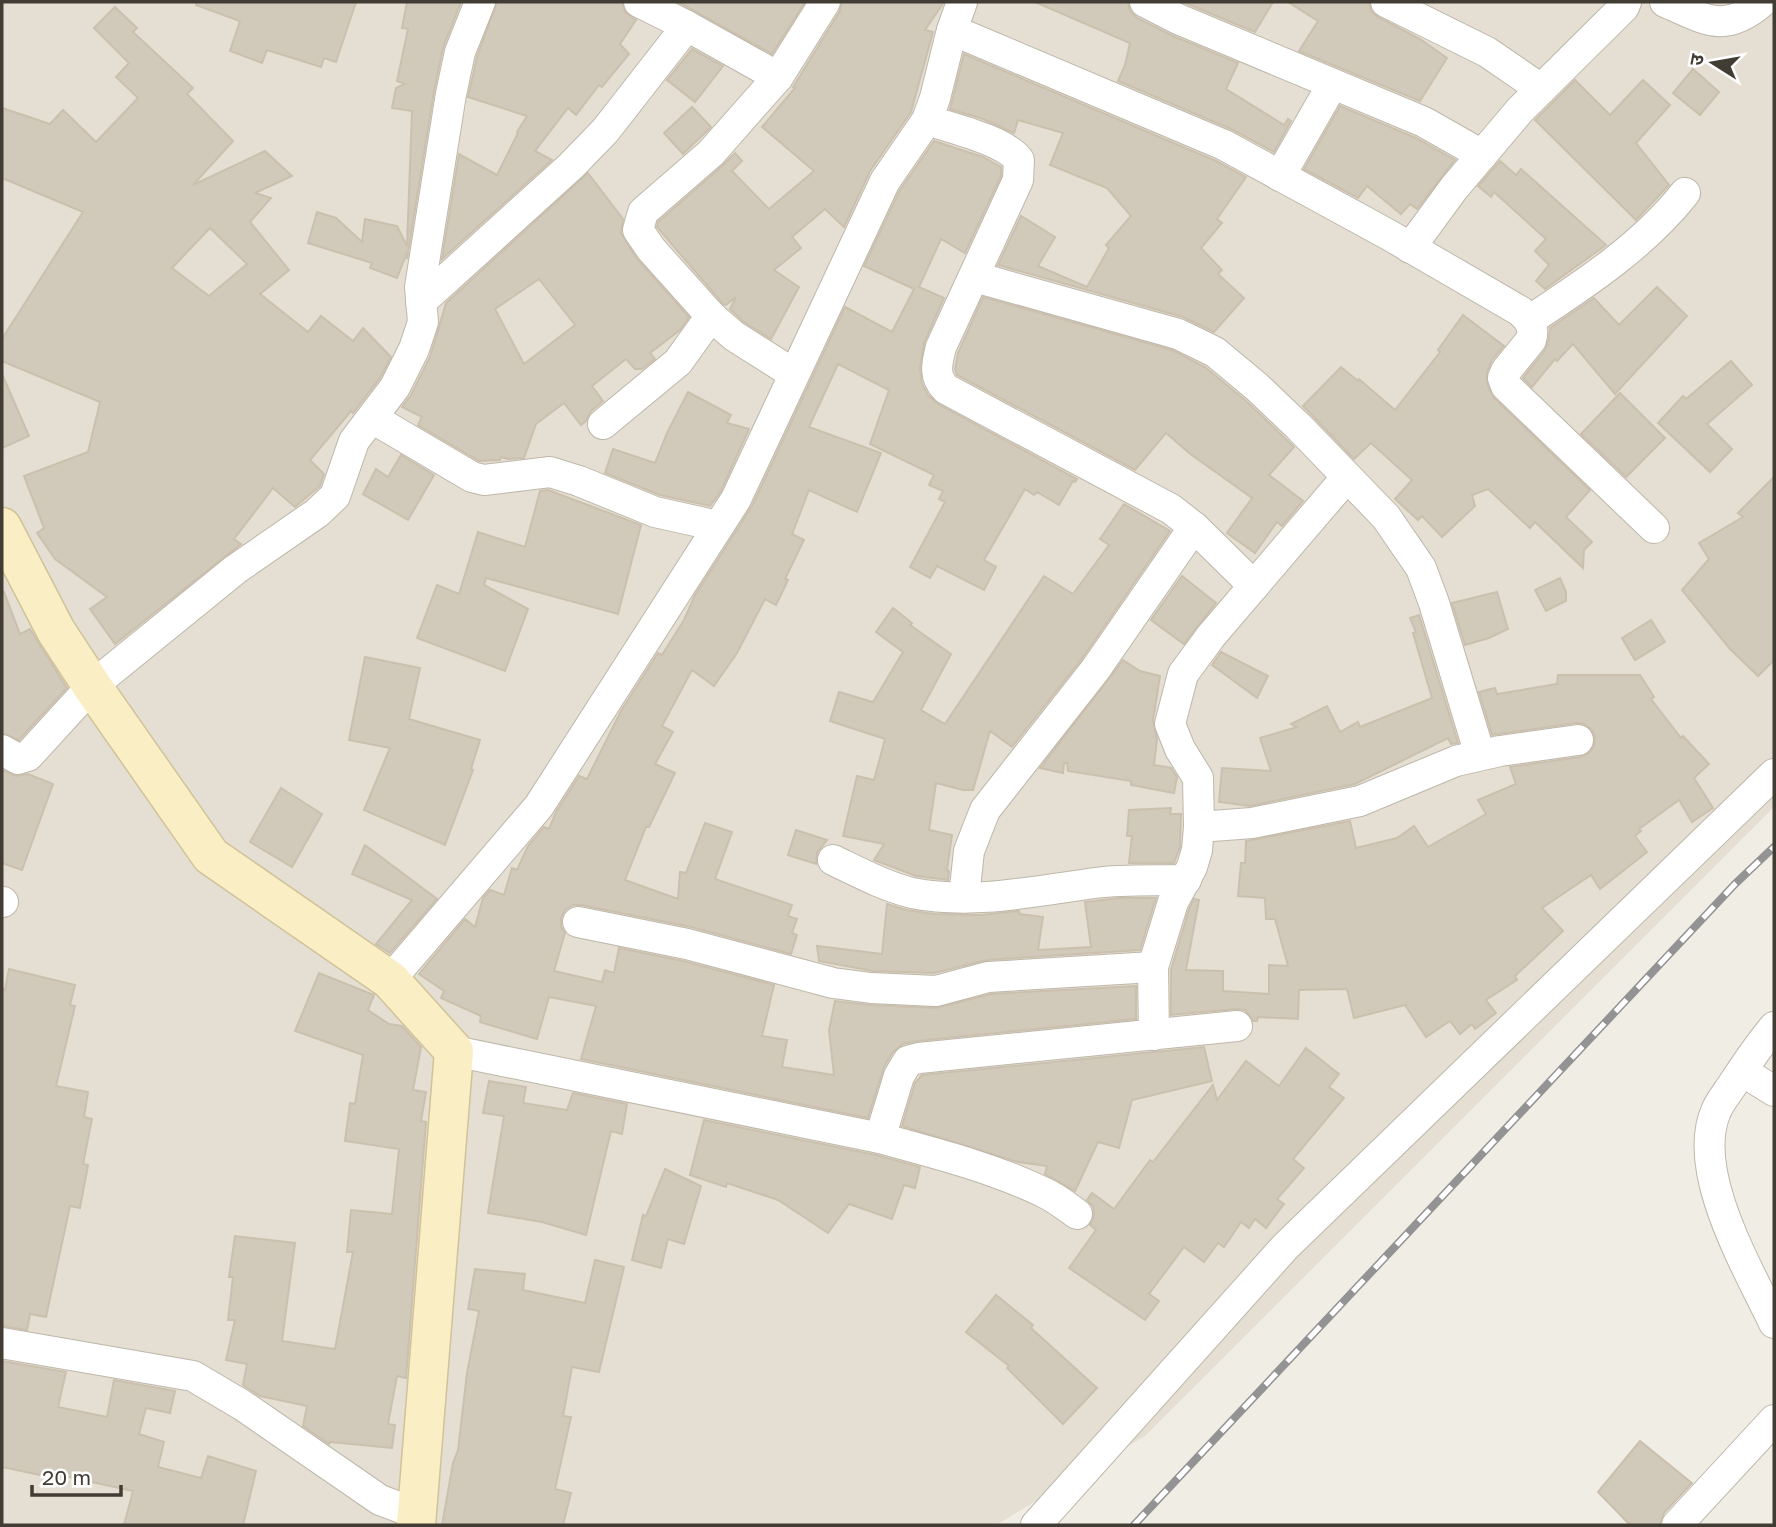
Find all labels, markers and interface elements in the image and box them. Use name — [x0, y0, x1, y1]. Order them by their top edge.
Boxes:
north arrow — [1678, 28, 1748, 98]
text: उ — [1683, 51, 1708, 67]
scale bar — [32, 1454, 121, 1498]
text: 20 m — [42, 1464, 91, 1490]

